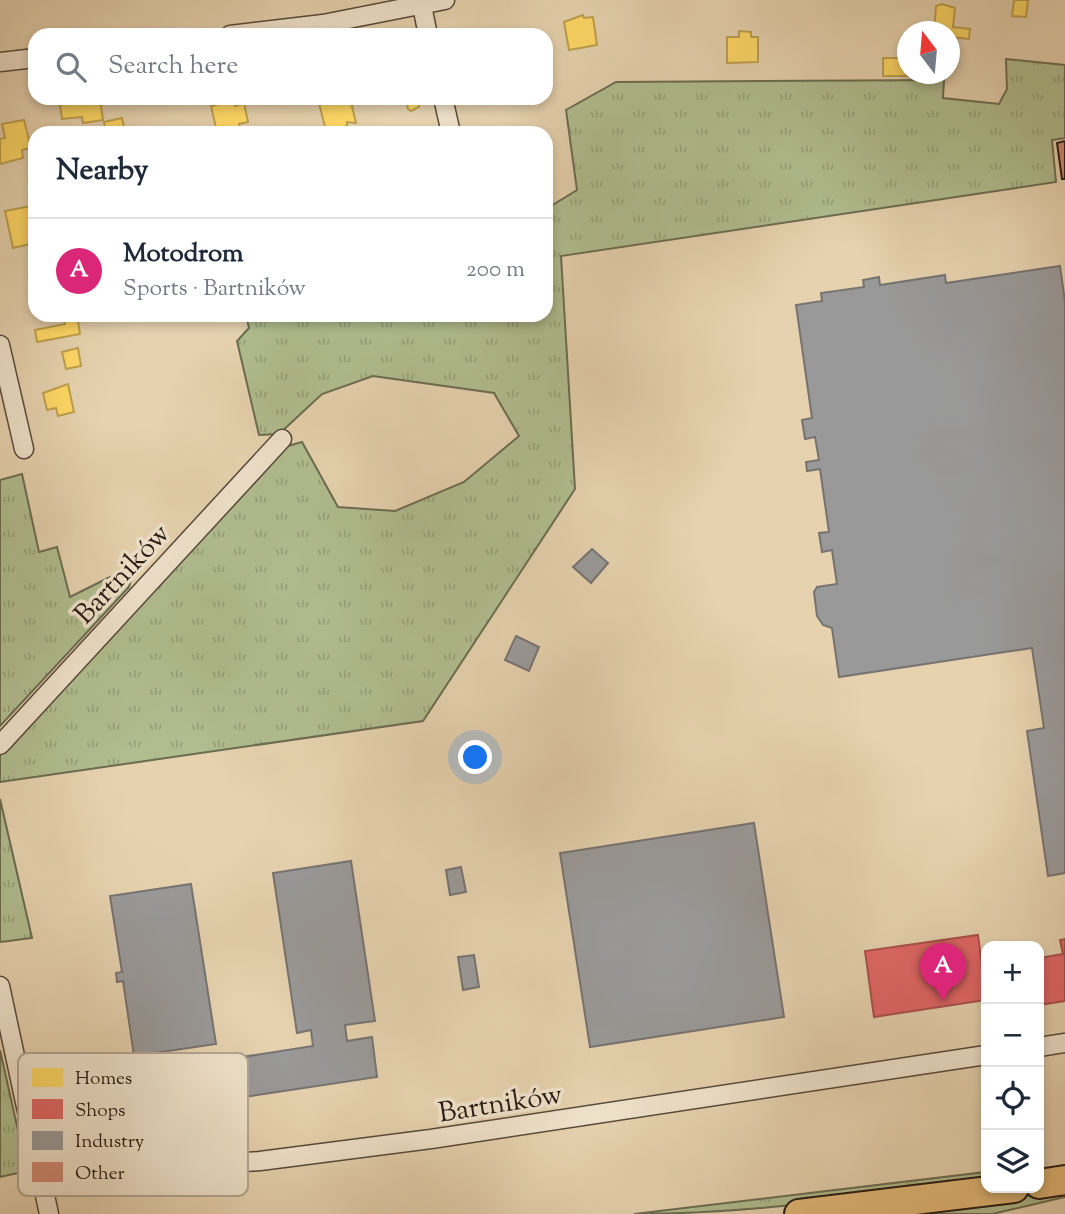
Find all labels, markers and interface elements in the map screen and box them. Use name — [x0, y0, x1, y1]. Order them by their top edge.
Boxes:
north arrow — [897, 21, 960, 84]
search box — [28, 28, 553, 105]
icon: search — [52, 48, 90, 86]
text: Search here — [108, 48, 238, 85]
text: Nearby — [56, 150, 148, 193]
text: Motodrom — [123, 236, 244, 273]
text: A — [70, 254, 88, 287]
text: 200 m — [466, 254, 525, 287]
text: Sports · Bartników — [123, 273, 306, 306]
street label: Bartników — [66, 516, 180, 634]
your location — [458, 740, 492, 774]
map controls — [981, 941, 1044, 1193]
button: + — [981, 941, 1044, 1004]
pin: A — [920, 943, 966, 1001]
button: − — [981, 1004, 1044, 1067]
legend — [18, 1053, 248, 1196]
text: Homes — [75, 1066, 132, 1093]
button: locate — [981, 1067, 1044, 1130]
street label: Bartników — [436, 1075, 565, 1134]
text: Shops — [75, 1098, 126, 1125]
text: Industry — [75, 1129, 145, 1156]
button: layers — [981, 1130, 1044, 1193]
text: Other — [75, 1161, 125, 1188]

